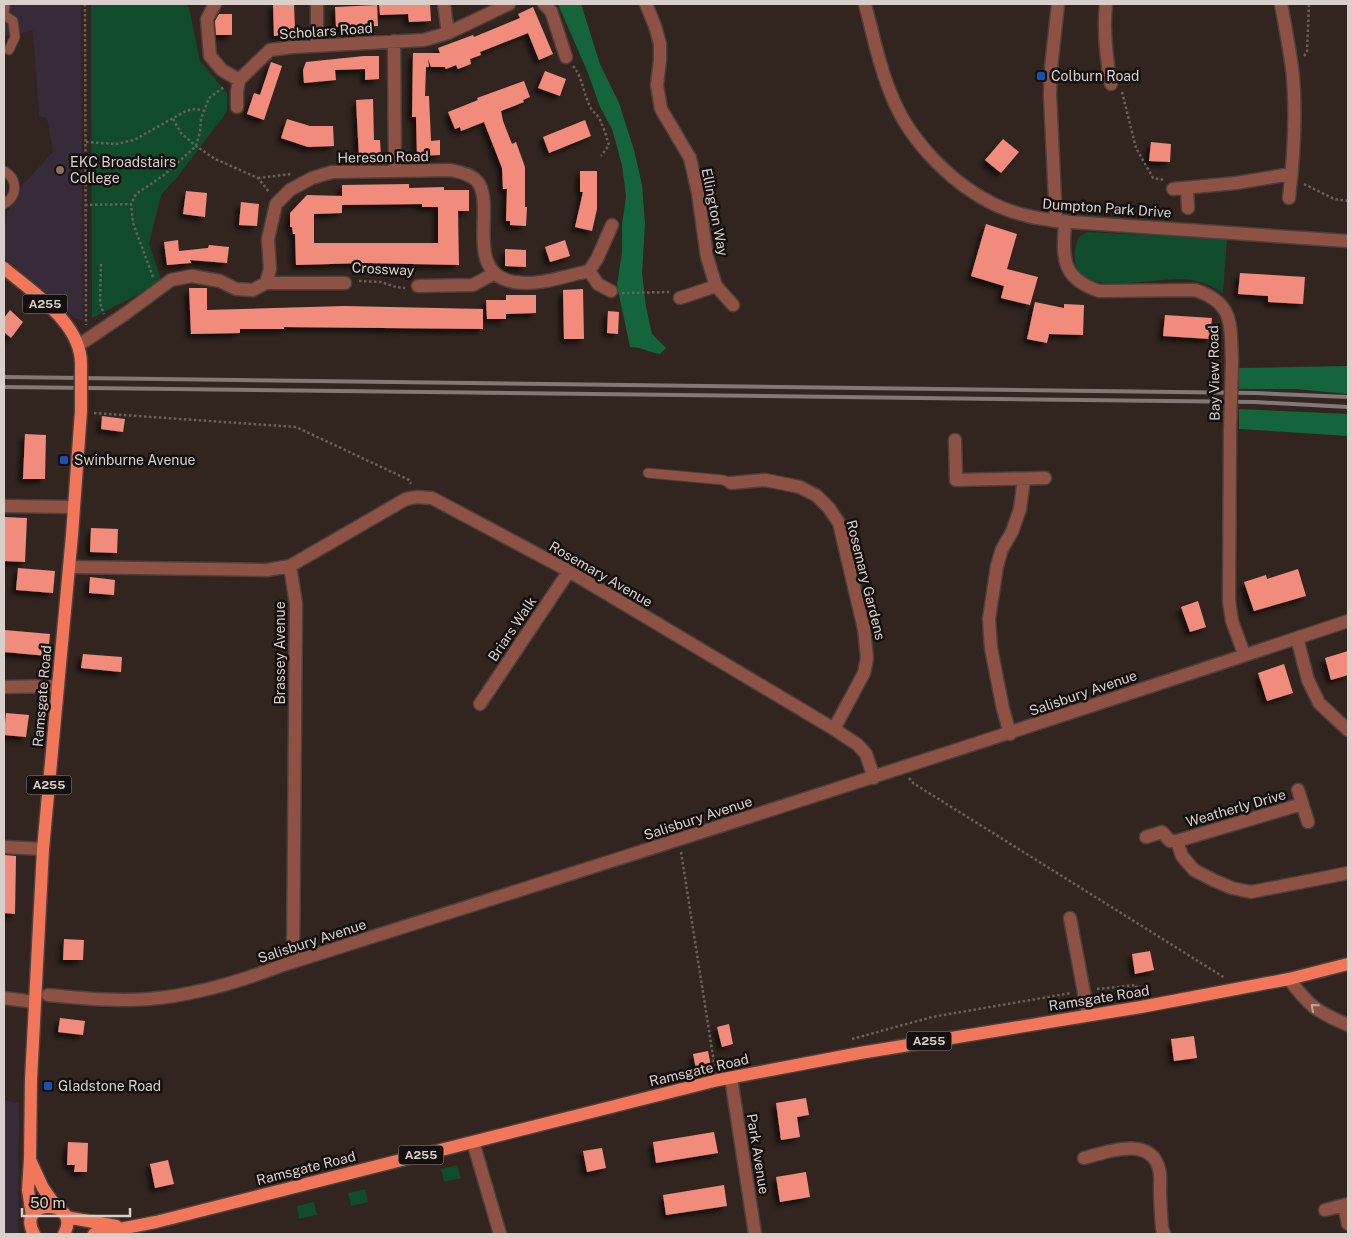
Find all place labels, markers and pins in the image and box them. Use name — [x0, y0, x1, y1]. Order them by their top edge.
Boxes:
place label: Colburn Road — [1051, 68, 1139, 84]
marker: Colburn Road — [1035, 70, 1047, 82]
place label: EKC Broadstairs College — [70, 154, 176, 186]
marker: EKC Broadstairs College — [54, 164, 66, 176]
place label: Swinburne Avenue — [74, 452, 196, 468]
marker: Swinburne Avenue — [58, 454, 70, 466]
place label: Gladstone Road — [58, 1078, 161, 1094]
marker: Gladstone Road — [42, 1080, 54, 1092]

